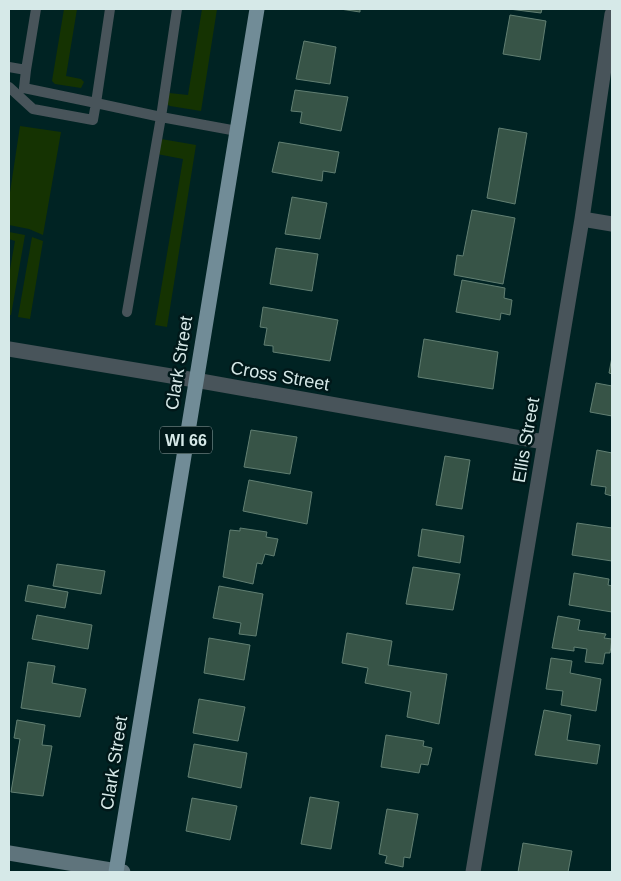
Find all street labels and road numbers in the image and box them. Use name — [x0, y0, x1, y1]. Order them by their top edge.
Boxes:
street label: Clark Street — [162, 315, 196, 411]
street label: Cross Street — [229, 357, 331, 395]
street label: Ellis Street — [509, 396, 543, 484]
road number: WI 66 — [160, 426, 212, 454]
street label: Clark Street — [97, 715, 131, 811]

